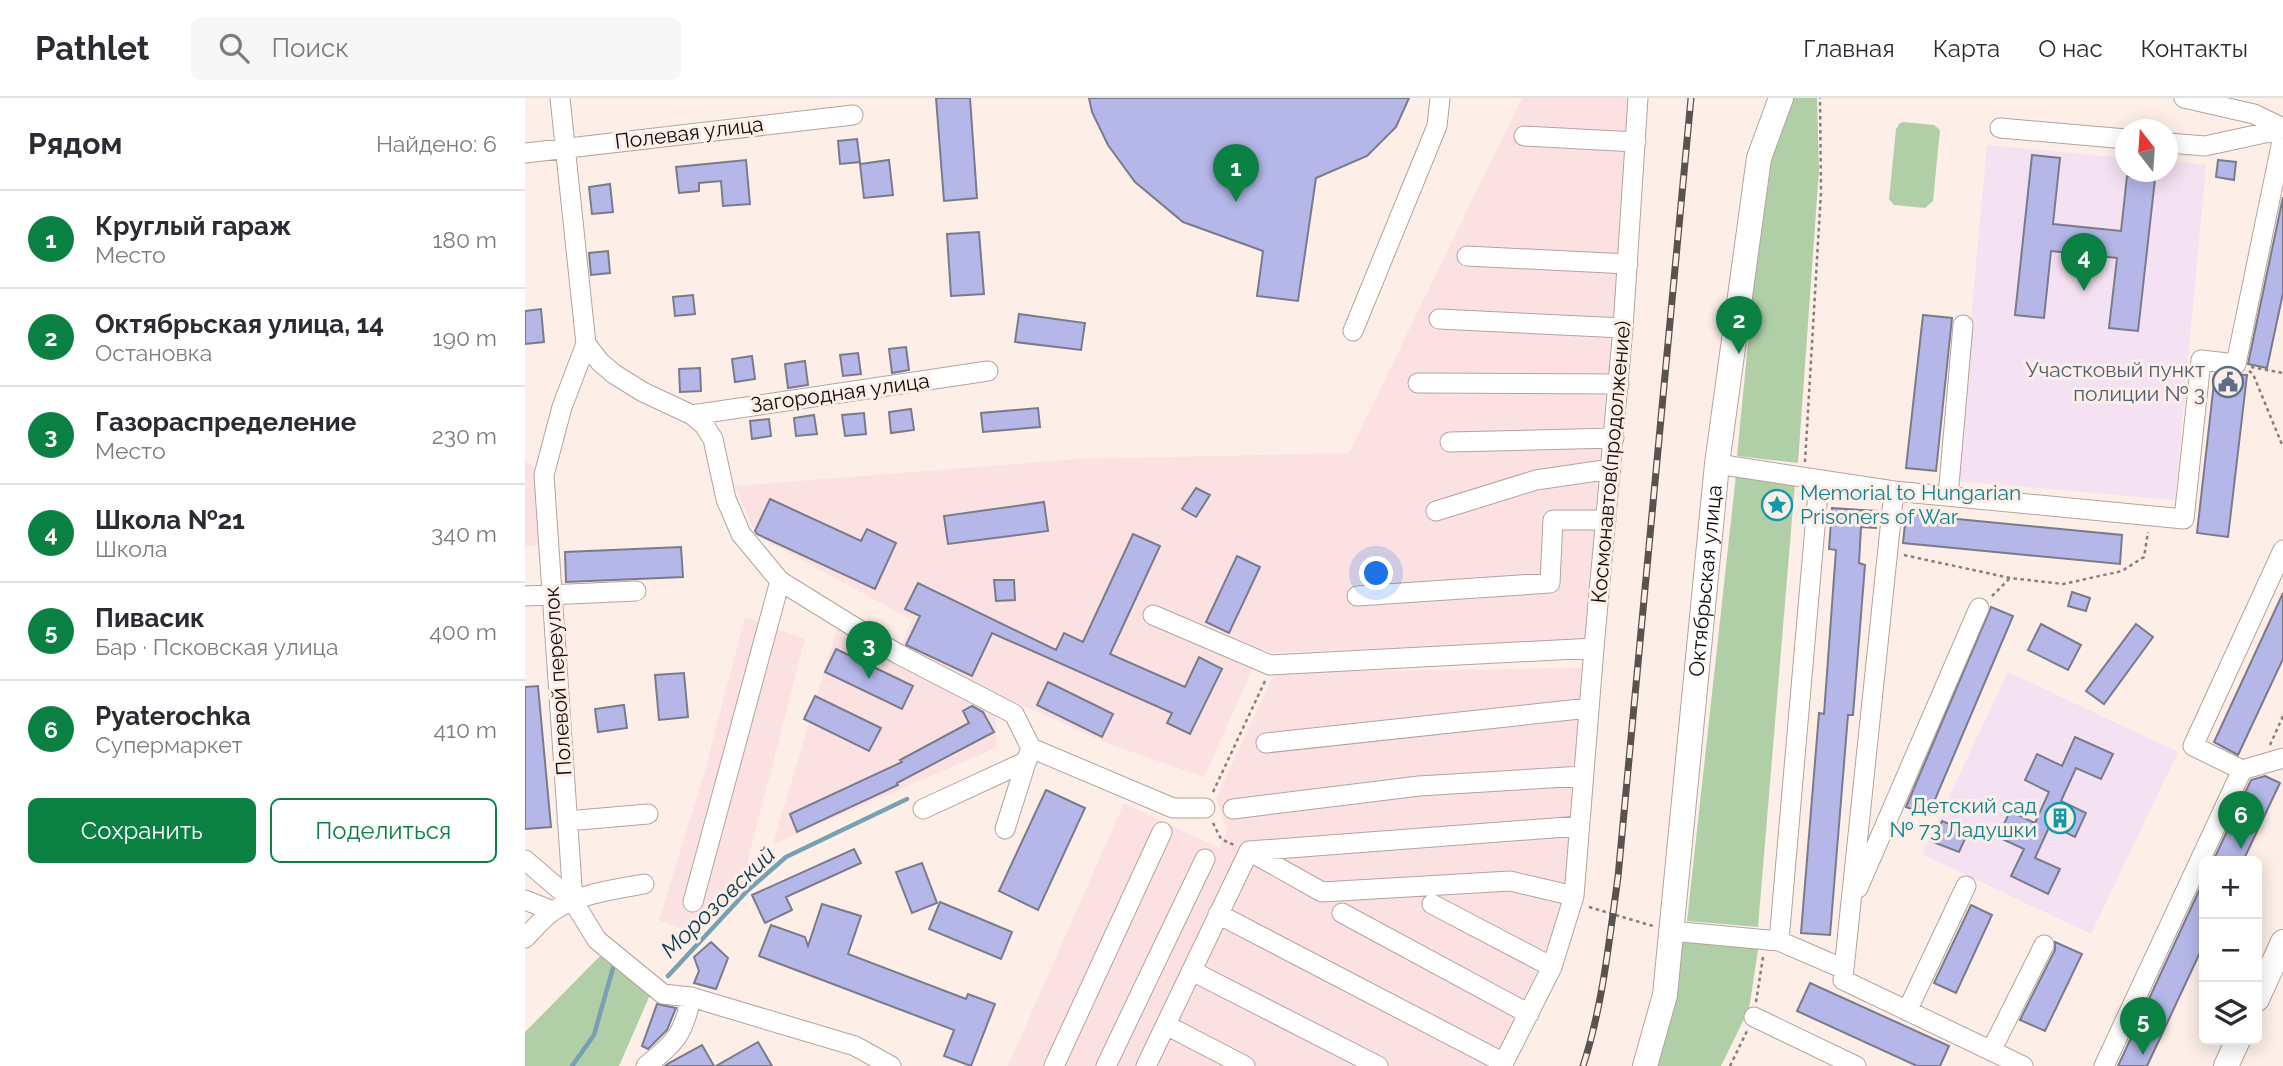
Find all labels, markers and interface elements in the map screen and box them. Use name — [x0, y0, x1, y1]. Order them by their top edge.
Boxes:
search box — [191, 17, 681, 80]
text: Pathlet — [35, 29, 149, 68]
icon: search — [215, 29, 253, 67]
text: Поиск — [271, 33, 349, 63]
text: Главная — [1803, 34, 1895, 63]
text: Карта — [1933, 34, 2000, 63]
text: О нас — [2038, 34, 2103, 63]
text: Контакты — [2141, 34, 2248, 63]
street label: Полевая улица — [613, 111, 765, 154]
north arrow — [2115, 119, 2178, 182]
text: Рядом — [28, 126, 122, 161]
text: Найдено: 6 — [376, 130, 497, 157]
pin: 1 — [1213, 144, 1259, 202]
text: Круглый гараж — [95, 211, 291, 241]
text: 1 — [45, 226, 57, 253]
text: 180 m — [432, 226, 497, 253]
pin: 4 — [2061, 233, 2107, 291]
text: Место — [95, 241, 166, 268]
pin: 2 — [1716, 296, 1762, 354]
text: Октябрьская улица, 14 — [95, 309, 384, 339]
street label: Космонавтов(продолжение) — [1586, 320, 1635, 604]
text: 2 — [45, 324, 57, 351]
text: 190 m — [433, 324, 497, 351]
text: Остановка — [95, 339, 212, 366]
place label: Участковый пункт полиции № 3 — [2026, 357, 2205, 406]
public building icon: Участковый пункт полиции № 3 — [2211, 365, 2245, 399]
street label: Загородная улица — [749, 368, 931, 417]
text: Газораспределение — [95, 407, 356, 437]
text: 3 — [45, 422, 57, 449]
text: 230 m — [432, 422, 497, 449]
text: Место — [95, 437, 166, 464]
place label: Memorial to Hungarian Prisoners of War — [1800, 480, 2021, 529]
street label: Октябрьская улица — [1683, 484, 1727, 678]
place icon: Memorial to Hungarian Prisoners of War — [1760, 488, 1794, 522]
text: Школа №21 — [95, 505, 245, 535]
text: 4 — [44, 520, 58, 547]
text: 340 m — [431, 520, 497, 547]
text: Школа — [95, 535, 168, 562]
your location — [1359, 556, 1393, 590]
street label: Полевой переулок — [538, 586, 577, 776]
text: Пивасик — [95, 603, 205, 633]
text: 5 — [45, 618, 57, 645]
text: 400 m — [429, 618, 497, 645]
pin: 3 — [846, 621, 892, 679]
text: Бар · Псковская улица — [95, 633, 338, 660]
text: Pyaterochka — [95, 701, 251, 731]
text: 6 — [44, 716, 58, 743]
text: 410 m — [434, 716, 497, 743]
text: Супермаркет — [95, 731, 243, 758]
pin: 6 — [2218, 791, 2264, 849]
place label: Детский сад № 73 Ладушки — [1889, 793, 2037, 842]
button: Сохранить — [28, 798, 256, 863]
button: Поделиться — [270, 798, 497, 863]
building icon: Детский сад № 73 Ладушки — [2043, 801, 2077, 835]
water label: Морозовский — [655, 840, 780, 963]
map controls — [2199, 856, 2262, 1045]
button: + — [2199, 856, 2262, 919]
button: − — [2199, 919, 2262, 982]
button: layers — [2199, 982, 2262, 1045]
pin: 5 — [2120, 997, 2166, 1055]

